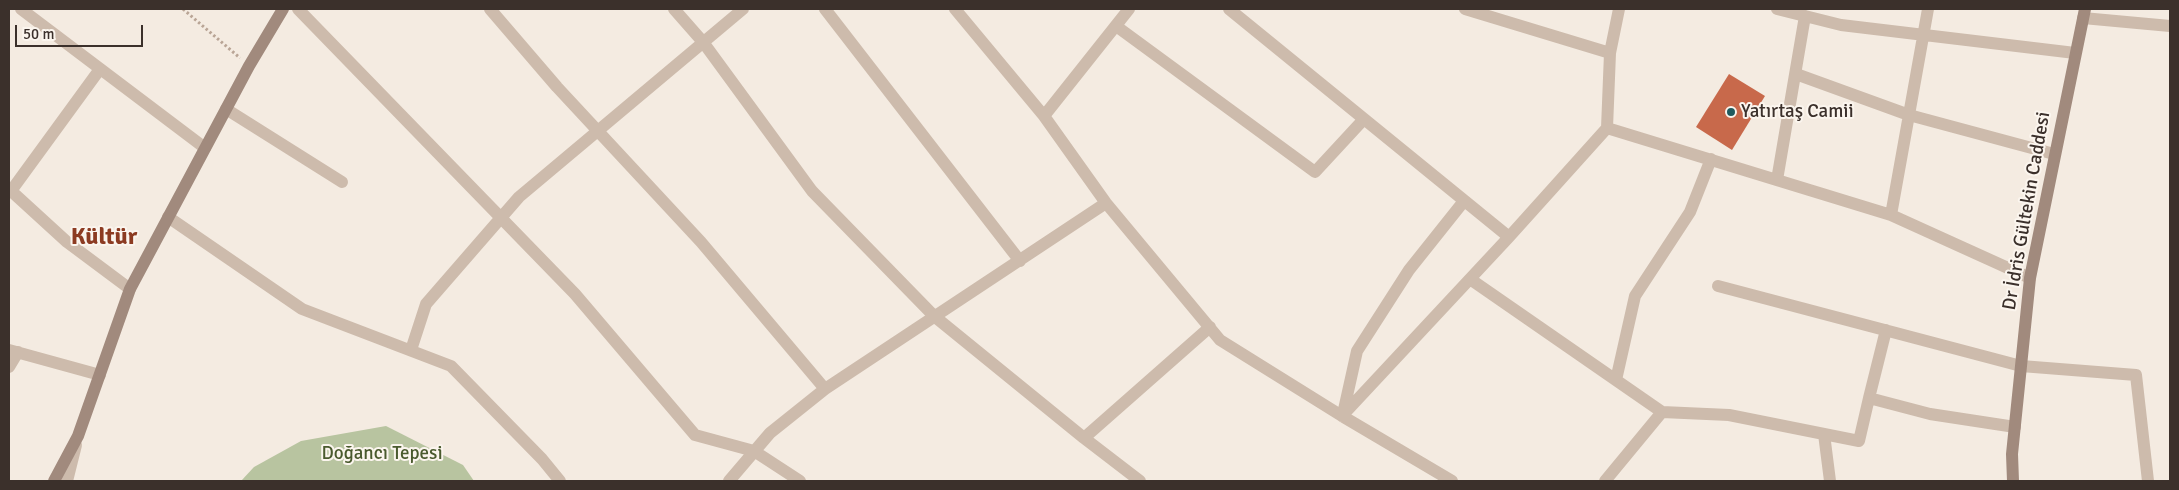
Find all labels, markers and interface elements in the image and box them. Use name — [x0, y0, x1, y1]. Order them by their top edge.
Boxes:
scale bar — [18, 15, 145, 47]
text: 50 m — [23, 25, 54, 43]
place label: Yatırtaş Camii — [1741, 101, 1854, 123]
marker: Yatırtaş Camii — [1725, 106, 1737, 118]
street label: Dr İdris Gültekin Caddesi — [1998, 110, 2056, 312]
district label: Kültür — [71, 224, 137, 252]
park label: Doğancı Tepesi — [321, 443, 443, 465]

